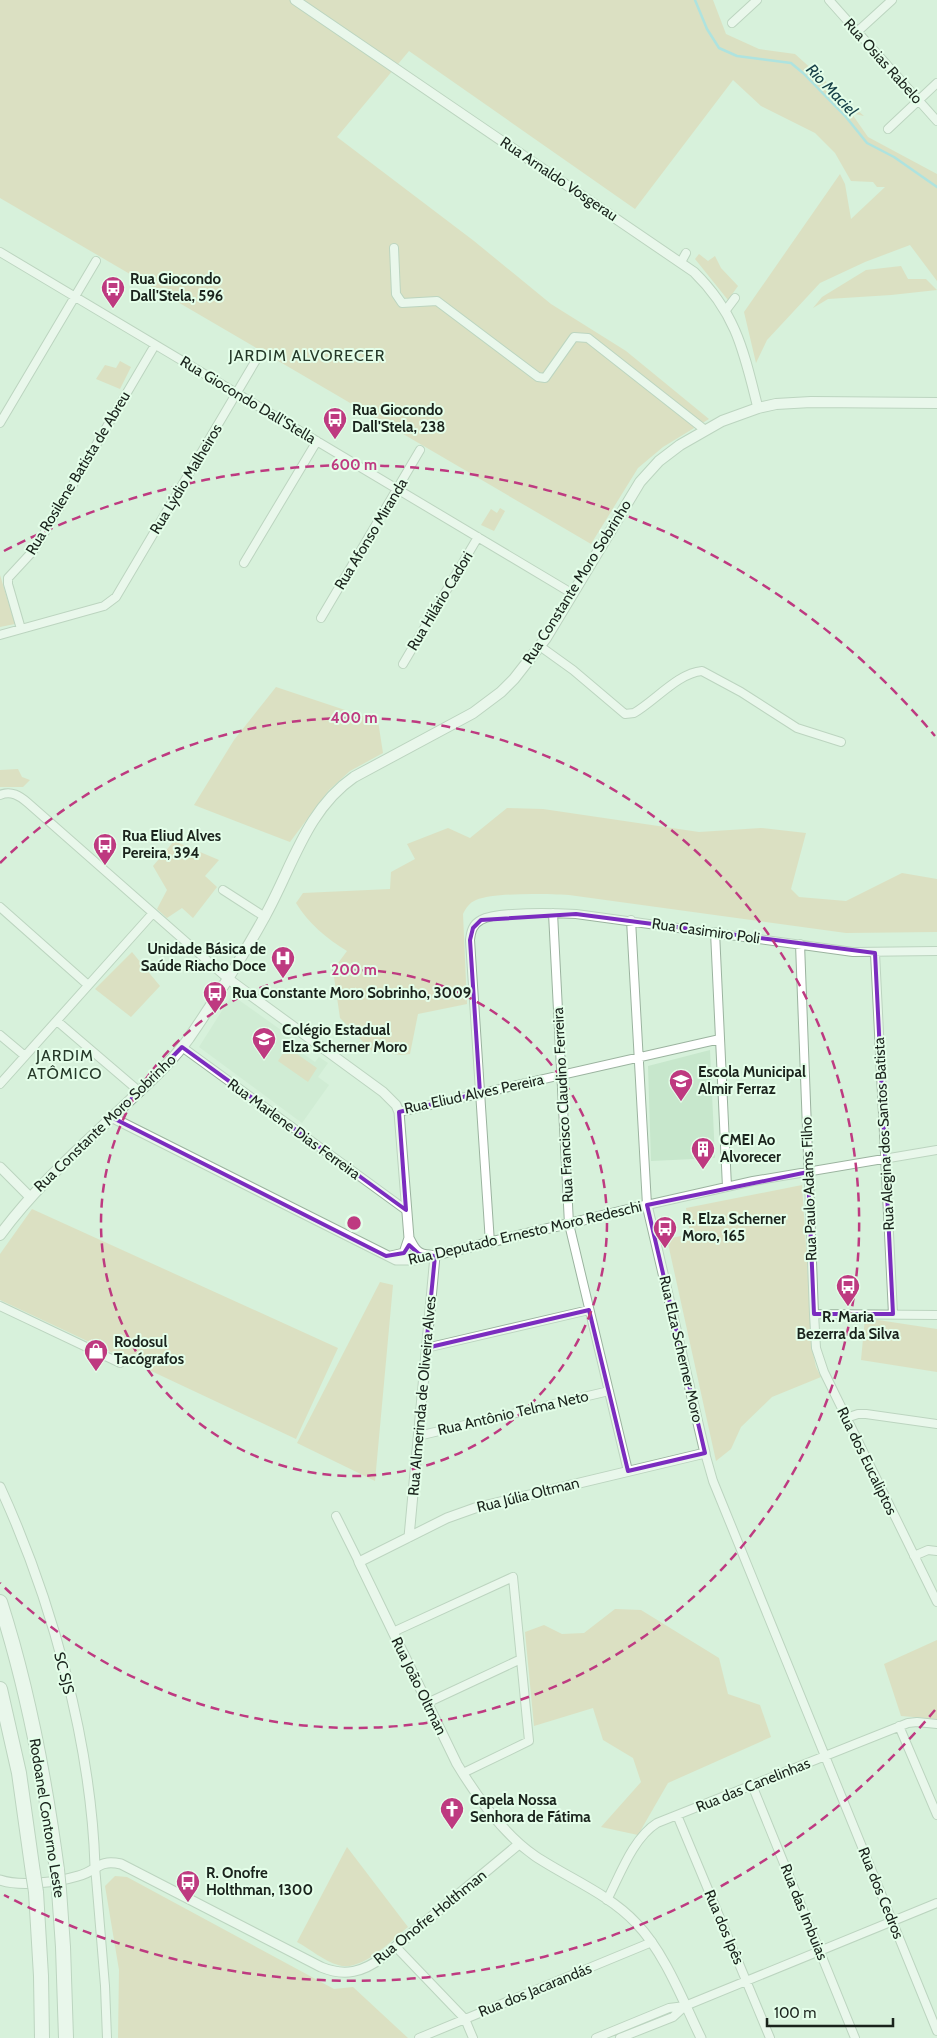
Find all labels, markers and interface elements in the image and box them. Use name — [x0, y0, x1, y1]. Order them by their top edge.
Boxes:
street label: Rua Osias Rabelo — [840, 15, 926, 107]
water label: Rio Maciel — [802, 60, 862, 120]
street label: Rua Arnaldo Vosgerau — [497, 133, 621, 225]
place label: Rua Giocondo Dall'Stela, 596 — [130, 270, 223, 305]
bus stop icon: Rua Giocondo Dall'Stela, 596 — [100, 275, 126, 309]
district label: JARDIM ALVORECER — [228, 346, 385, 365]
street label: Rua Giocondo Dall'Stella — [177, 352, 320, 448]
street label: Rua Rosilene Batista de Abreu — [22, 388, 134, 558]
place label: Rua Giocondo Dall'Stela, 238 — [352, 401, 445, 436]
bus stop icon: Rua Giocondo Dall'Stela, 238 — [322, 406, 348, 440]
street label: Rua Lýdio Malheiros — [146, 421, 226, 537]
text: 600 m — [331, 456, 377, 474]
street label: Rua Afonso Miranda — [331, 474, 412, 593]
street label: Rua Constante Moro Sobrinho — [519, 497, 635, 667]
street label: Rua Hilário Cadori — [403, 548, 477, 654]
text: 400 m — [331, 709, 377, 727]
place label: Rua Eliud Alves Pereira, 394 — [122, 827, 221, 862]
bus stop icon: Rua Eliud Alves Pereira, 394 — [92, 832, 118, 866]
street label: Rua Casimiro Poli — [651, 915, 761, 947]
place label: Unidade Básica de Saúde Riacho Doce — [141, 940, 266, 975]
hospital icon: Unidade Básica de Saúde Riacho Doce — [270, 945, 296, 979]
text: 200 m — [331, 961, 377, 979]
bus stop icon: Rua Constante Moro Sobrinho, 3009 — [202, 980, 228, 1014]
place label: Rua Constante Moro Sobrinho, 3009 — [232, 984, 471, 1002]
street label: Rua Francisco Claudino Ferreira — [549, 1006, 577, 1203]
place label: Colégio Estadual Elza Scherner Moro — [282, 1021, 408, 1056]
school or university icon: Colégio Estadual Elza Scherner Moro — [251, 1026, 277, 1060]
street label: Rua Alegina dos Santos Batista — [870, 1036, 898, 1231]
district label: JARDIM ATÔMICO — [27, 1046, 103, 1083]
street label: Rua Constante Moro Sobrinho — [30, 1050, 180, 1196]
place label: Escola Municipal Almir Ferraz — [698, 1063, 806, 1098]
school or university icon: Escola Municipal Almir Ferraz — [668, 1068, 694, 1102]
street label: Rua Eliud Alves Pereira — [403, 1070, 546, 1118]
street label: Rua Marlene Dias Ferreira — [224, 1075, 364, 1184]
street label: Rua Paulo Adams Filho — [797, 1117, 821, 1261]
place label: CMEI Ao Alvorecer — [720, 1131, 781, 1166]
building icon: CMEI Ao Alvorecer — [690, 1136, 716, 1170]
street label: Rua Deputado Ernesto Moro Redeschi — [406, 1197, 644, 1269]
place label: R. Elza Scherner Moro, 165 — [682, 1210, 786, 1245]
centre of rings — [345, 1214, 363, 1232]
bus stop icon: R. Elza Scherner Moro, 165 — [652, 1215, 678, 1249]
bus stop icon: R. Maria Bezerra da Silva — [835, 1273, 861, 1307]
street label: Rua Elza Scherner Moro — [655, 1274, 707, 1424]
street label: Rua Almerinda de Oliveira Alves — [404, 1295, 440, 1497]
place label: R. Maria Bezerra da Silva — [797, 1308, 900, 1343]
place label: Rodosul Tacógrafos — [114, 1333, 184, 1368]
shop icon: Rodosul Tacógrafos — [83, 1338, 109, 1372]
street label: Rua Antônio Telma Neto — [436, 1387, 590, 1439]
street label: Rua dos Eucaliptos — [833, 1404, 901, 1518]
street label: Rua Júlia Oltman — [475, 1474, 581, 1516]
street label: Rua João Oltman — [388, 1634, 450, 1738]
street label: SC SJS — [50, 1650, 78, 1696]
street label: Rodoanel Contorno Leste — [25, 1737, 69, 1899]
street label: Rua das Canelinhas — [693, 1754, 813, 1816]
place label: Capela Nossa Senhora de Fátima — [470, 1791, 591, 1826]
church icon: Capela Nossa Senhora de Fátima — [439, 1796, 465, 1830]
street label: Rua dos Cedros — [854, 1844, 908, 1942]
street label: Rua das Imbuias — [777, 1861, 831, 1963]
place label: R. Onofre Holthman, 1300 — [206, 1864, 313, 1899]
street label: Rua Onofre Holthman — [370, 1866, 490, 1968]
bus stop icon: R. Onofre Holthman, 1300 — [175, 1869, 201, 1903]
street label: Rua dos Ipês — [700, 1887, 748, 1967]
street label: Rua dos Jacarandás — [476, 1959, 594, 2021]
scale bar — [767, 1996, 893, 2028]
text: 100 m — [774, 2004, 816, 2022]

